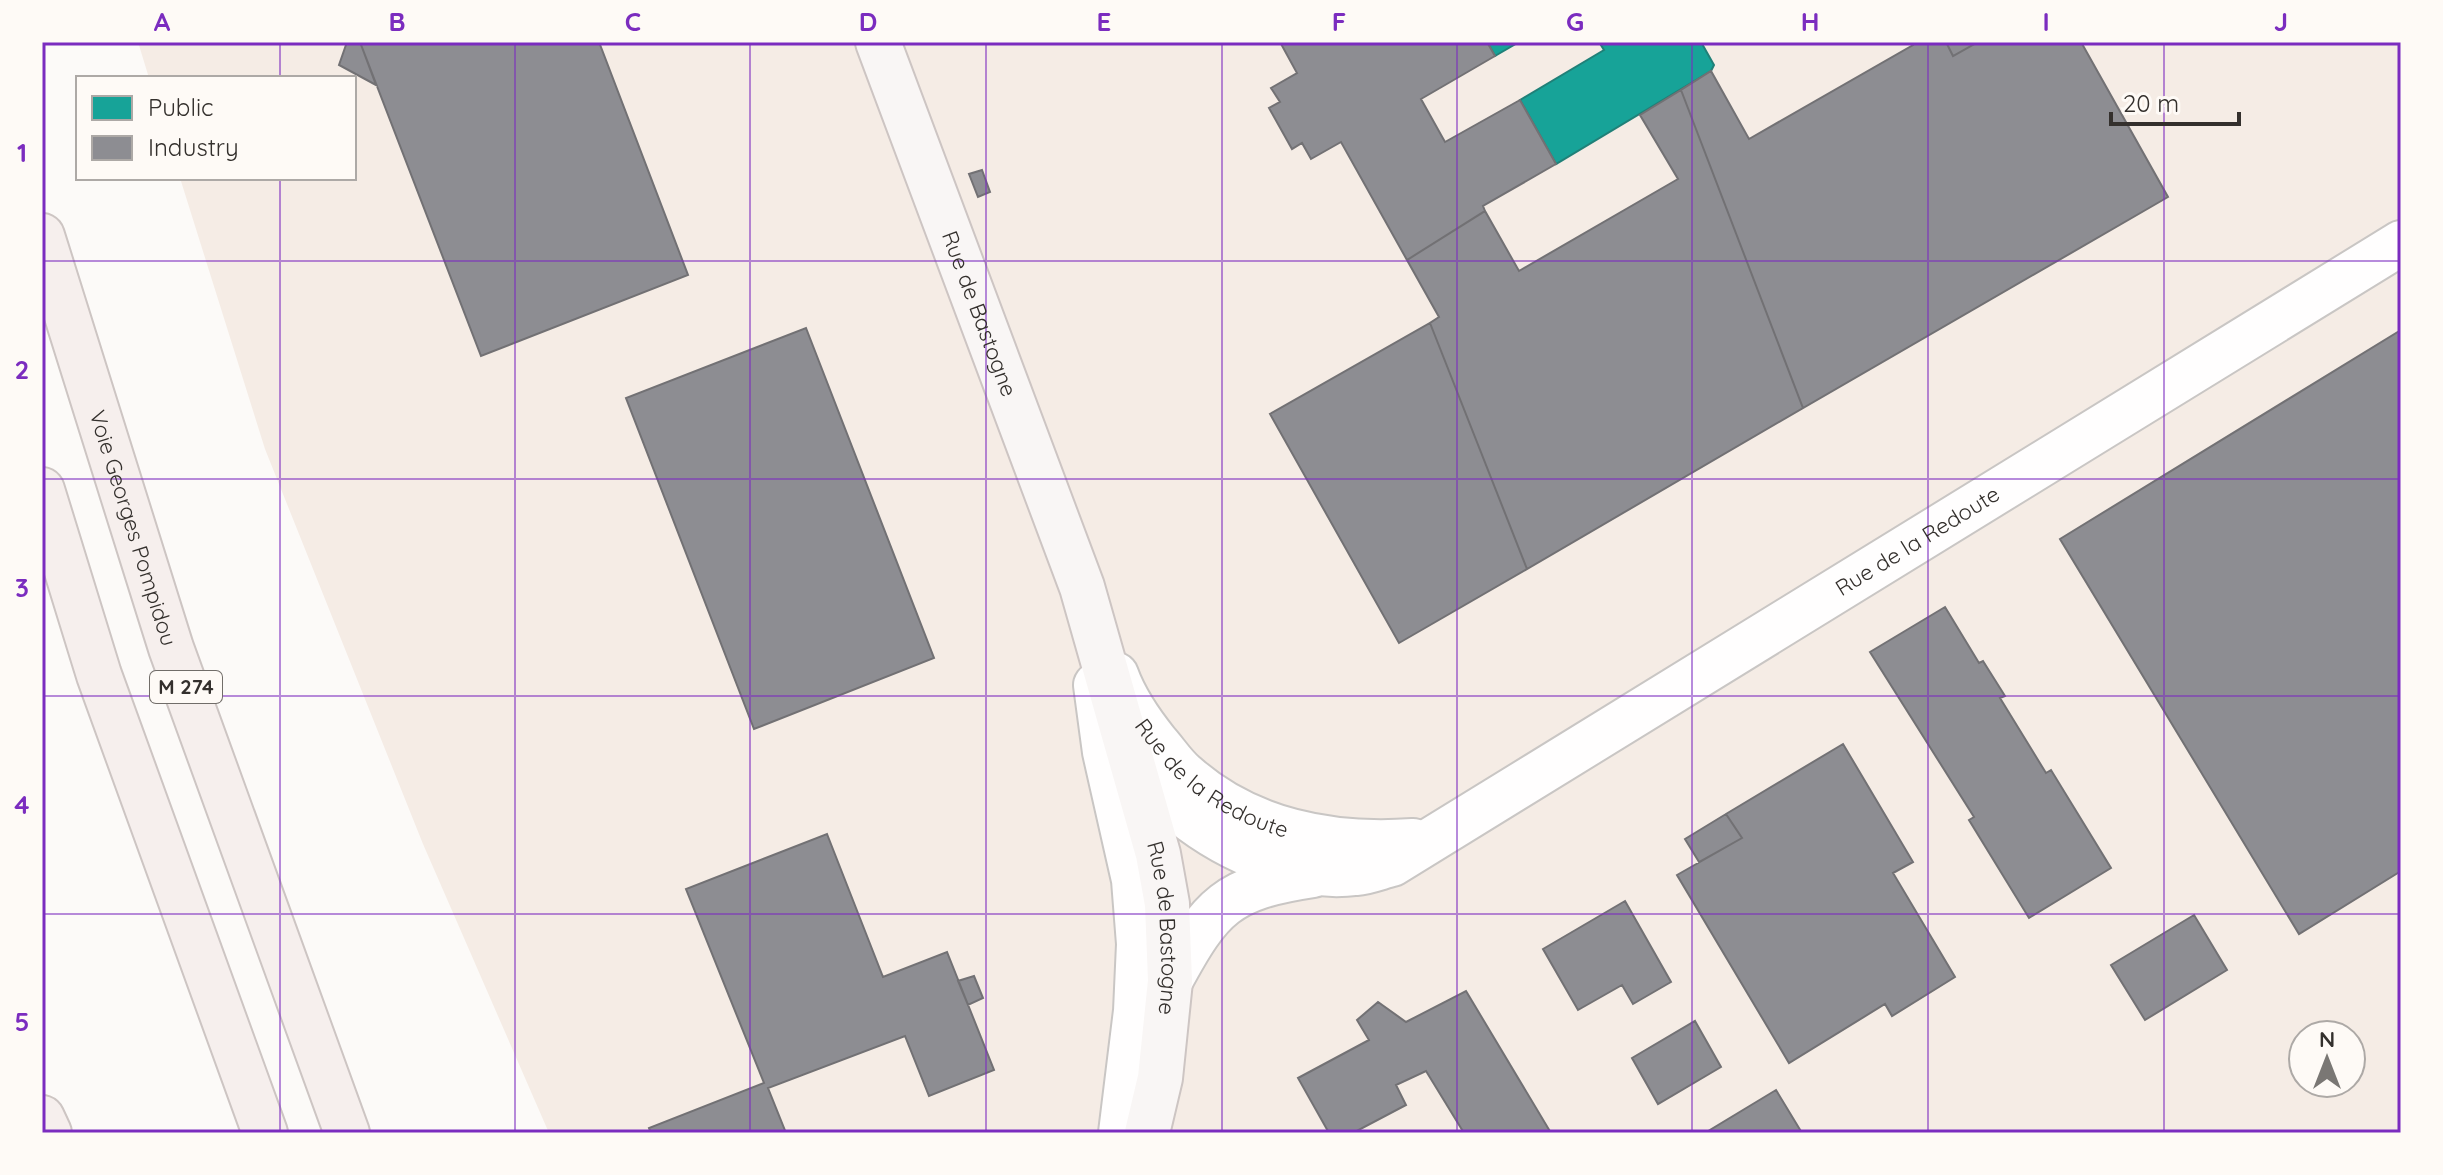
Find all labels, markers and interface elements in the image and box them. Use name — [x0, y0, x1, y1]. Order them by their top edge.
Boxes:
text: A — [154, 5, 171, 38]
text: B — [388, 5, 406, 38]
text: C — [625, 5, 641, 38]
text: D — [859, 5, 877, 38]
text: E — [1097, 5, 1111, 38]
text: F — [1332, 5, 1346, 38]
text: G — [1566, 5, 1584, 38]
text: H — [1801, 5, 1819, 38]
text: I — [2042, 5, 2050, 38]
text: J — [2274, 5, 2288, 38]
legend — [76, 76, 356, 180]
scale bar — [2111, 76, 2239, 126]
text: 20 m — [2123, 88, 2179, 118]
text: Public — [148, 92, 213, 122]
text: Industry — [148, 132, 239, 162]
text: 1 — [17, 136, 27, 169]
street label: Rue de Bastogne — [936, 227, 1023, 400]
text: 2 — [15, 353, 29, 386]
street label: Voie Georges Pompidou — [83, 407, 183, 649]
street label: Rue de la Redoute — [1830, 480, 2005, 602]
text: 3 — [15, 571, 29, 604]
road number: M 274 — [150, 671, 222, 703]
street label: Rue de la Redoute — [1129, 713, 1292, 844]
text: 4 — [14, 788, 30, 821]
street label: Rue de Bastogne — [1141, 838, 1184, 1016]
text: 5 — [15, 1005, 29, 1038]
north arrow — [2287, 1019, 2367, 1099]
text: N — [2319, 1025, 2335, 1053]

